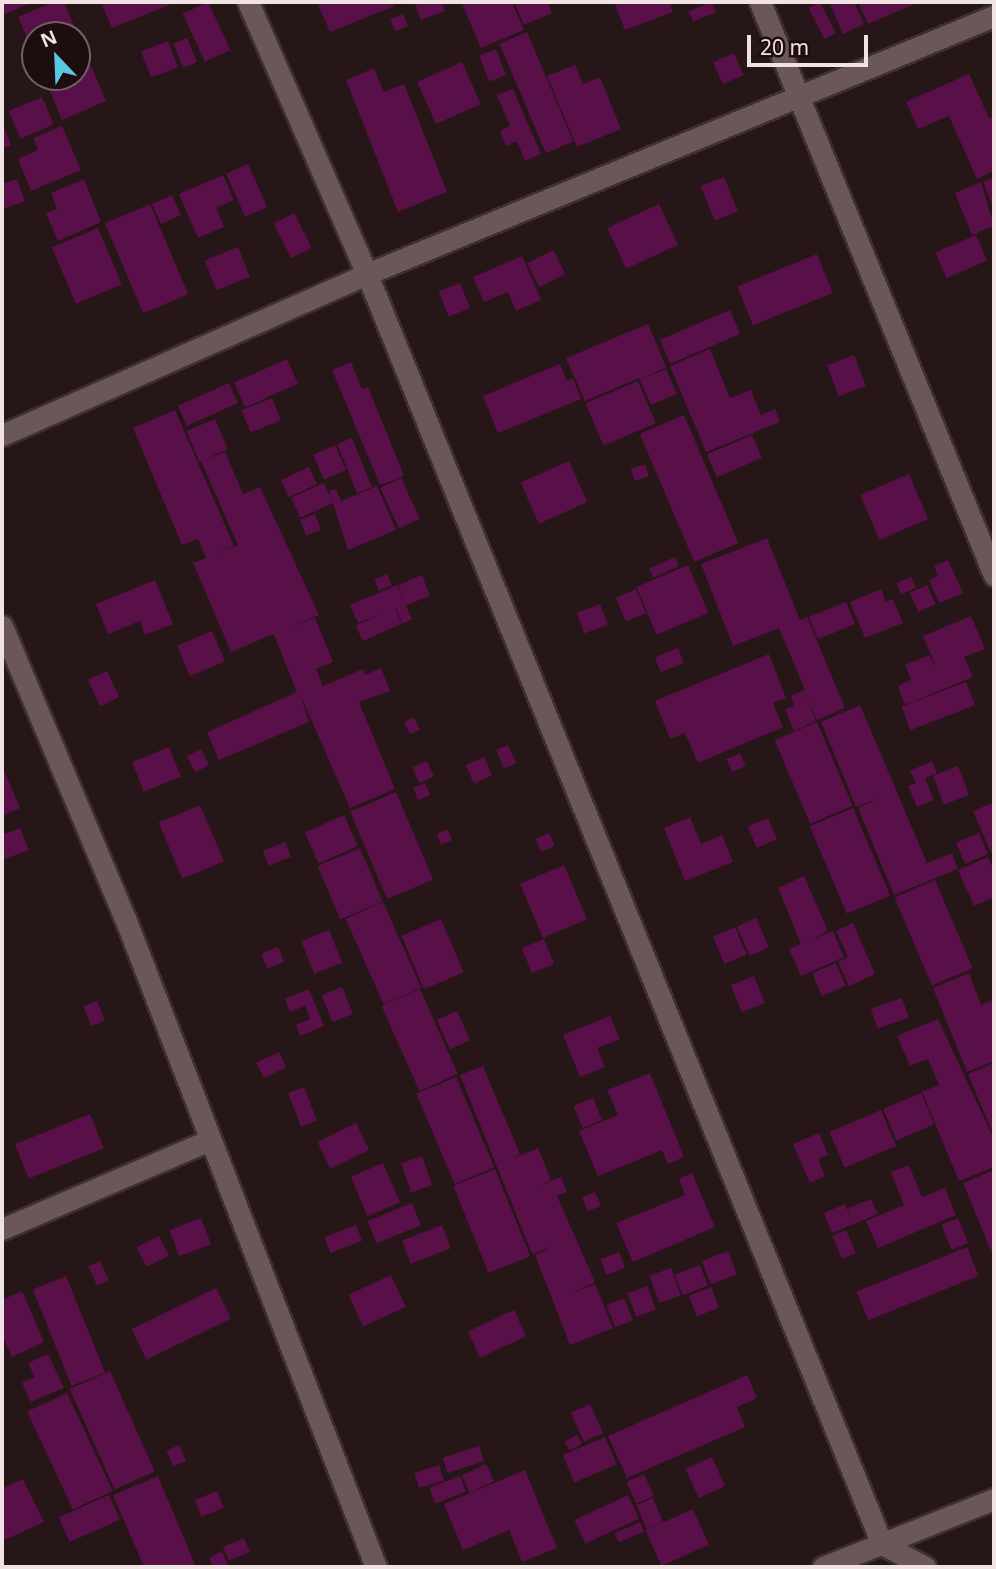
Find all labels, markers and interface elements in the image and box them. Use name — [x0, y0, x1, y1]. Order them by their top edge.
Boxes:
north arrow — [21, 21, 91, 91]
scale bar — [751, 21, 872, 65]
text: N — [36, 24, 61, 53]
text: 20 m — [760, 33, 809, 61]

